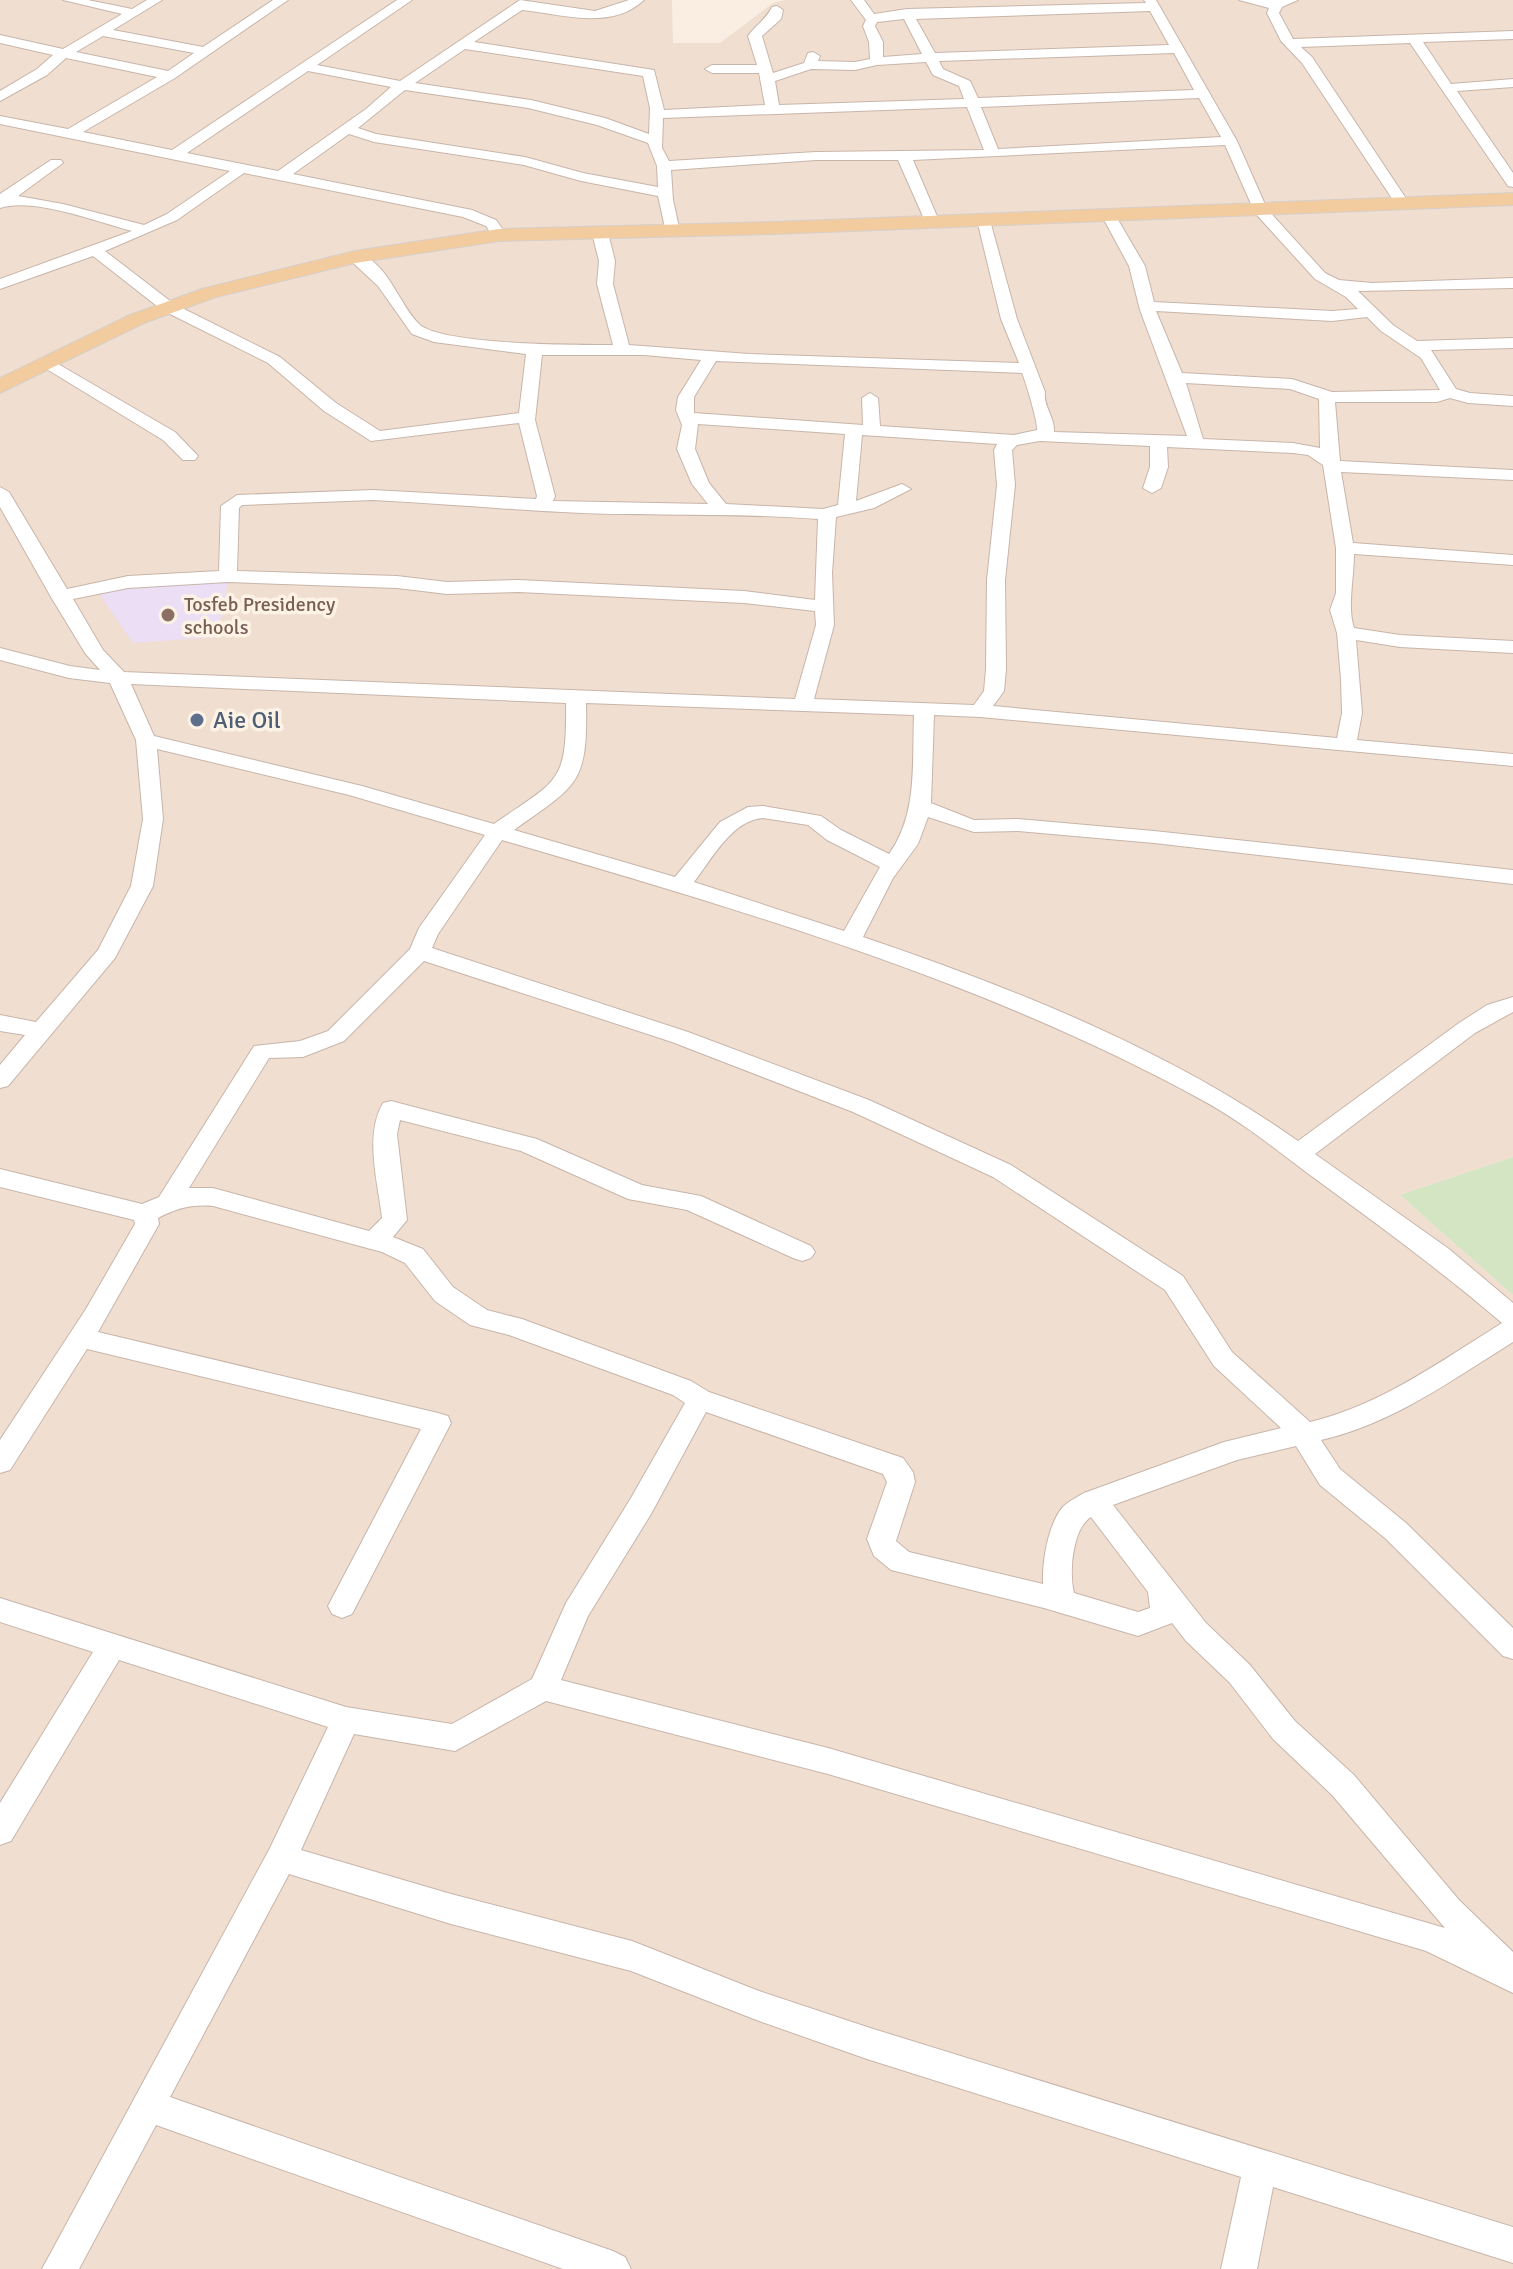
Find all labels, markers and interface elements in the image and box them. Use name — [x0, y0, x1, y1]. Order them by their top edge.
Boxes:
place label: Tosfeb Presidency schools — [184, 592, 336, 640]
marker: Tosfeb Presidency schools — [159, 606, 177, 624]
place label: Aie Oil — [213, 705, 281, 735]
marker: Aie Oil — [188, 711, 206, 729]

